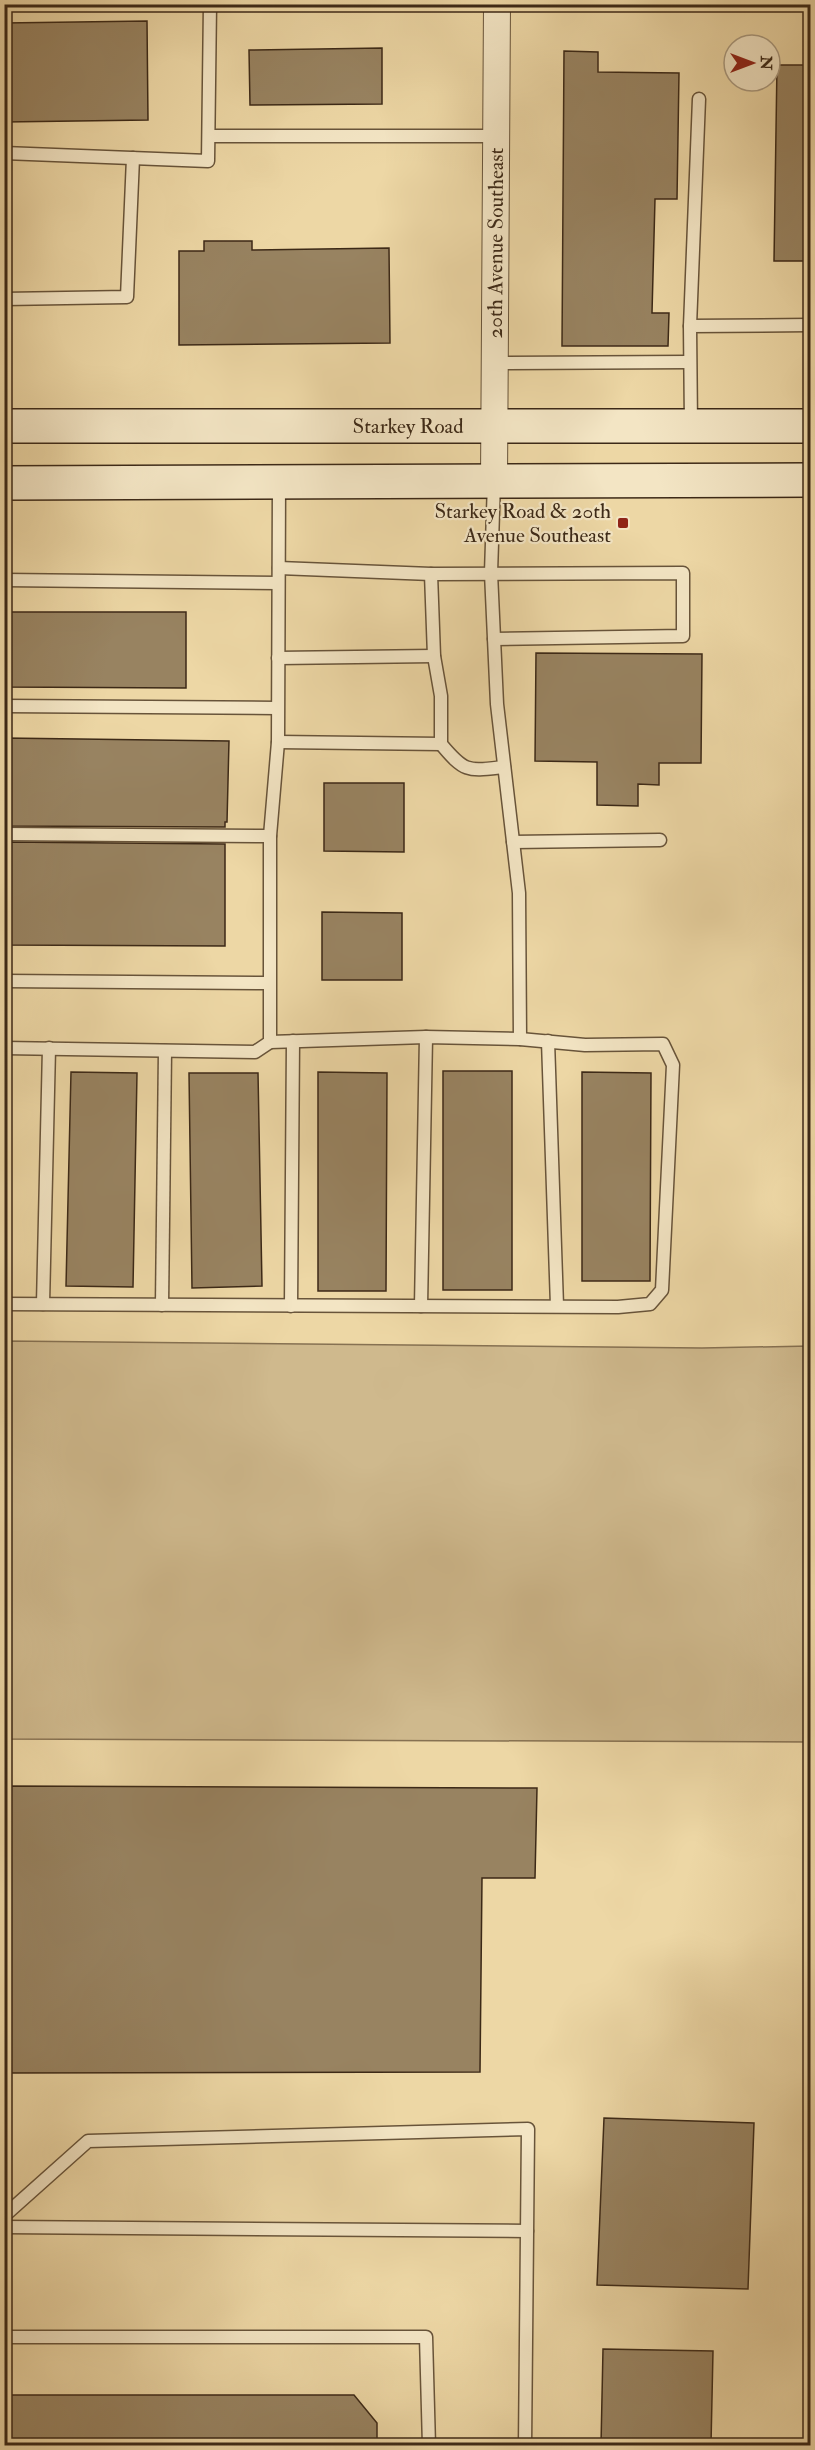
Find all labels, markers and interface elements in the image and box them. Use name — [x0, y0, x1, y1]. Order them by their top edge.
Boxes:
north arrow — [722, 33, 782, 93]
text: N — [756, 55, 776, 71]
street label: 20th Avenue Southeast — [482, 147, 510, 339]
street label: Starkey Road — [352, 413, 464, 440]
place label: Starkey Road & 20th Avenue Southeast — [434, 498, 611, 549]
marker: Starkey Road & 20th Avenue Southeast — [616, 516, 630, 530]

